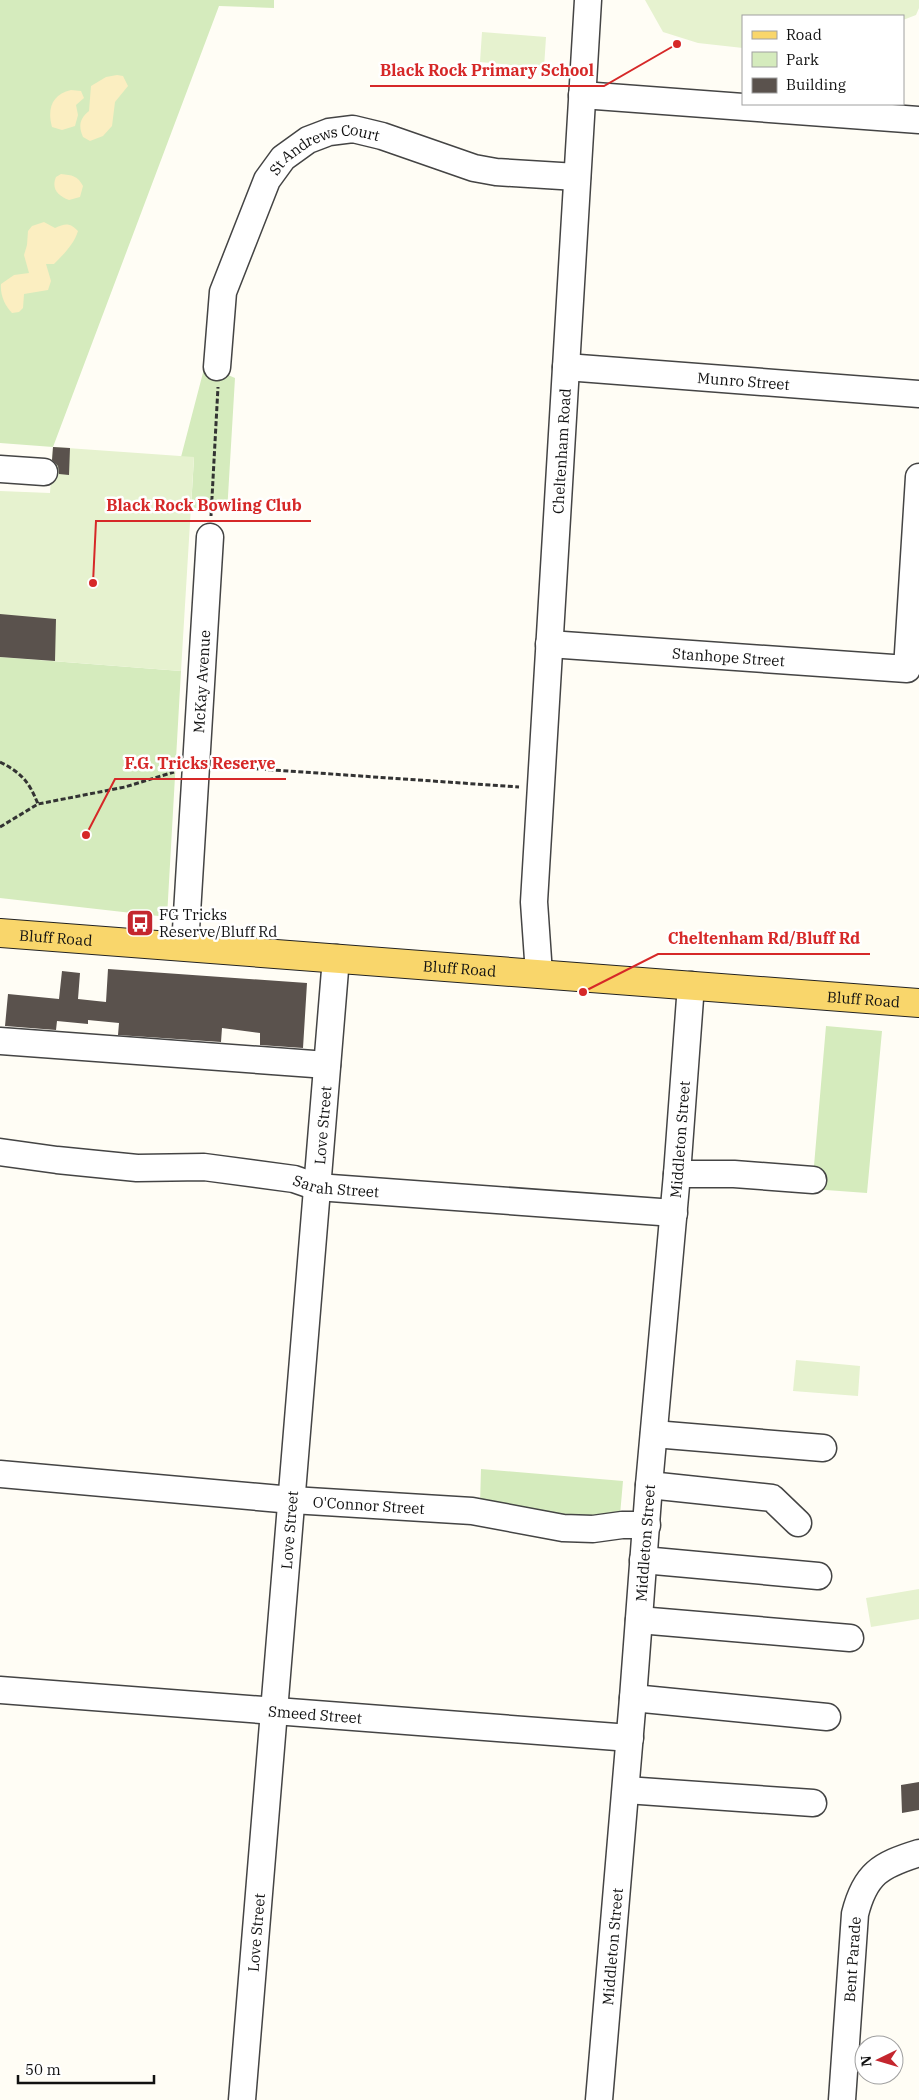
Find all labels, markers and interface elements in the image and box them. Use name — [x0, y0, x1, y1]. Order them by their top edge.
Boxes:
legend — [742, 15, 904, 105]
text: Road — [786, 25, 822, 44]
text: Park — [786, 50, 819, 69]
callout: Black Rock Primary School — [370, 55, 604, 86]
text: Black Rock Primary School — [380, 60, 594, 80]
text: Building — [786, 75, 846, 94]
street label: St Andrews Court — [264, 119, 382, 178]
street label: Munro Street — [697, 368, 790, 394]
street label: Cheltenham Road — [548, 388, 574, 514]
callout: Black Rock Bowling Club — [96, 490, 311, 521]
text: Black Rock Bowling Club — [106, 495, 302, 515]
street label: McKay Avenue — [189, 629, 214, 734]
street label: Stanhope Street — [672, 643, 786, 670]
callout: F.G. Tricks Reserve — [115, 748, 286, 779]
text: F.G. Tricks Reserve — [124, 753, 276, 773]
place label: FG Tricks Reserve/Bluff Rd — [159, 905, 277, 941]
bus stop icon: FG Tricks Reserve/Bluff Rd — [125, 908, 155, 938]
callout: Cheltenham Rd/Bluff Rd — [658, 923, 870, 954]
street label: Bluff Road — [18, 925, 93, 950]
text: Cheltenham Rd/Bluff Rd — [668, 928, 860, 948]
street label: Bluff Road — [422, 956, 497, 980]
street label: Bluff Road — [826, 987, 901, 1011]
street label: Middleton Street — [665, 1080, 693, 1199]
street label: Love Street — [310, 1085, 335, 1165]
street label: Sarah Street — [291, 1170, 380, 1201]
street label: Middleton Street — [631, 1483, 659, 1602]
street label: Love Street — [276, 1490, 302, 1570]
street label: O'Connor Street — [312, 1492, 425, 1518]
street label: Smeed Street — [267, 1701, 363, 1727]
street label: Middleton Street — [598, 1887, 626, 2006]
street label: Love Street — [243, 1893, 268, 1973]
street label: Bent Parade — [839, 1916, 864, 2003]
north arrow — [854, 2035, 904, 2085]
scale bar — [18, 2052, 154, 2084]
text: N — [857, 2055, 875, 2067]
text: 50 m — [25, 2060, 61, 2079]

